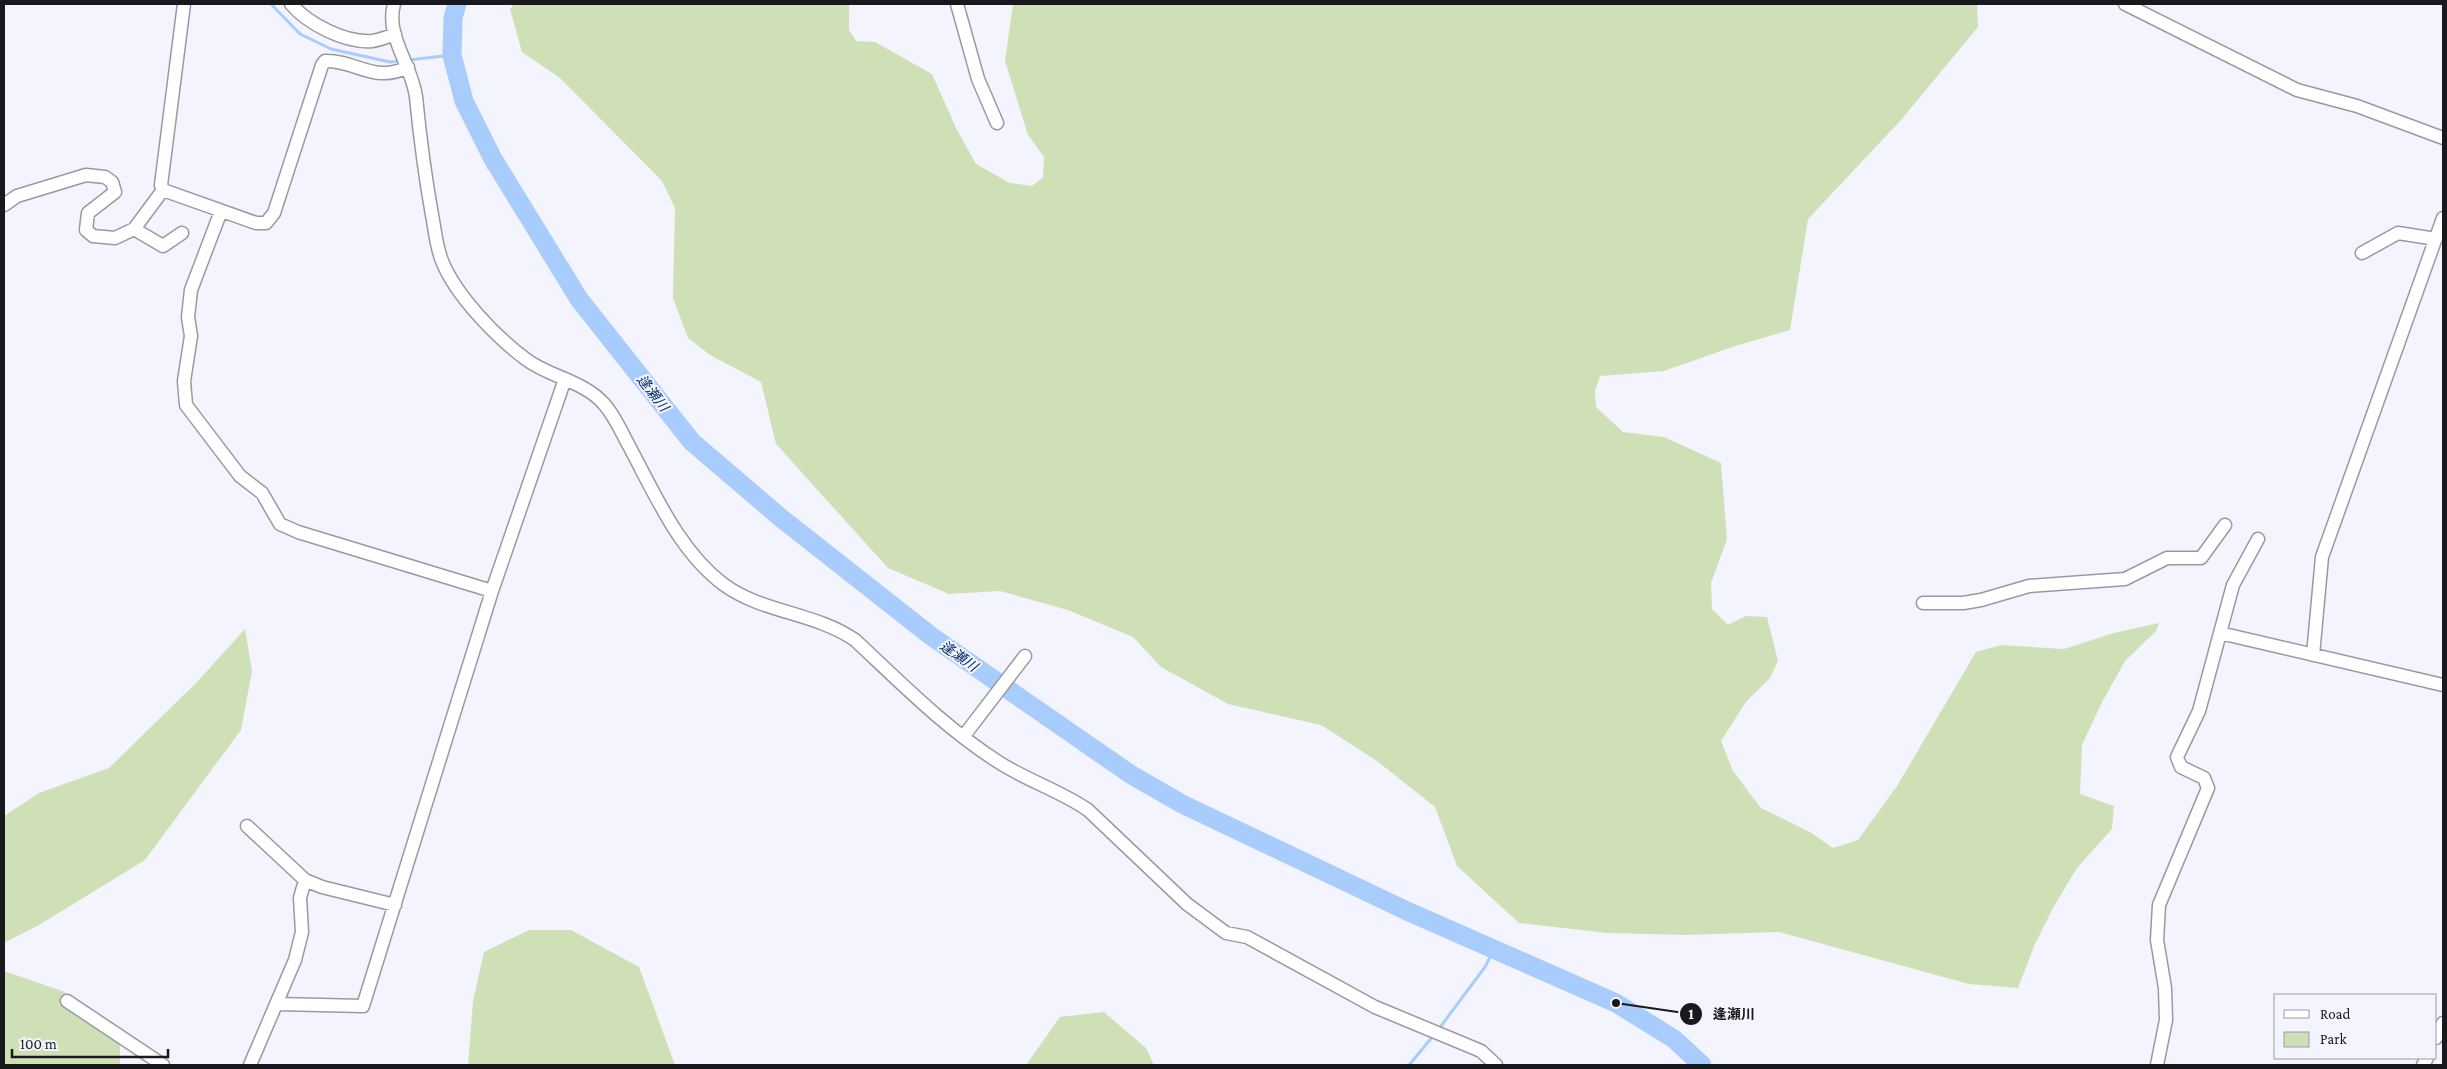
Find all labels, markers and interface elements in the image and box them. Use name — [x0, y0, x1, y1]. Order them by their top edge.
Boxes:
water label: 逢瀬川 — [634, 372, 673, 416]
water label: 逢瀬川 — [937, 637, 982, 676]
legend — [2274, 994, 2437, 1059]
callout: 逢瀬川 — [1678, 999, 1765, 1028]
text: 1 — [1688, 1006, 1694, 1022]
text: 逢瀬川 — [1713, 1006, 1755, 1022]
text: Road — [2320, 1006, 2351, 1022]
scale bar — [12, 1026, 169, 1058]
text: Park — [2320, 1031, 2347, 1047]
text: 100 m — [20, 1036, 57, 1052]

